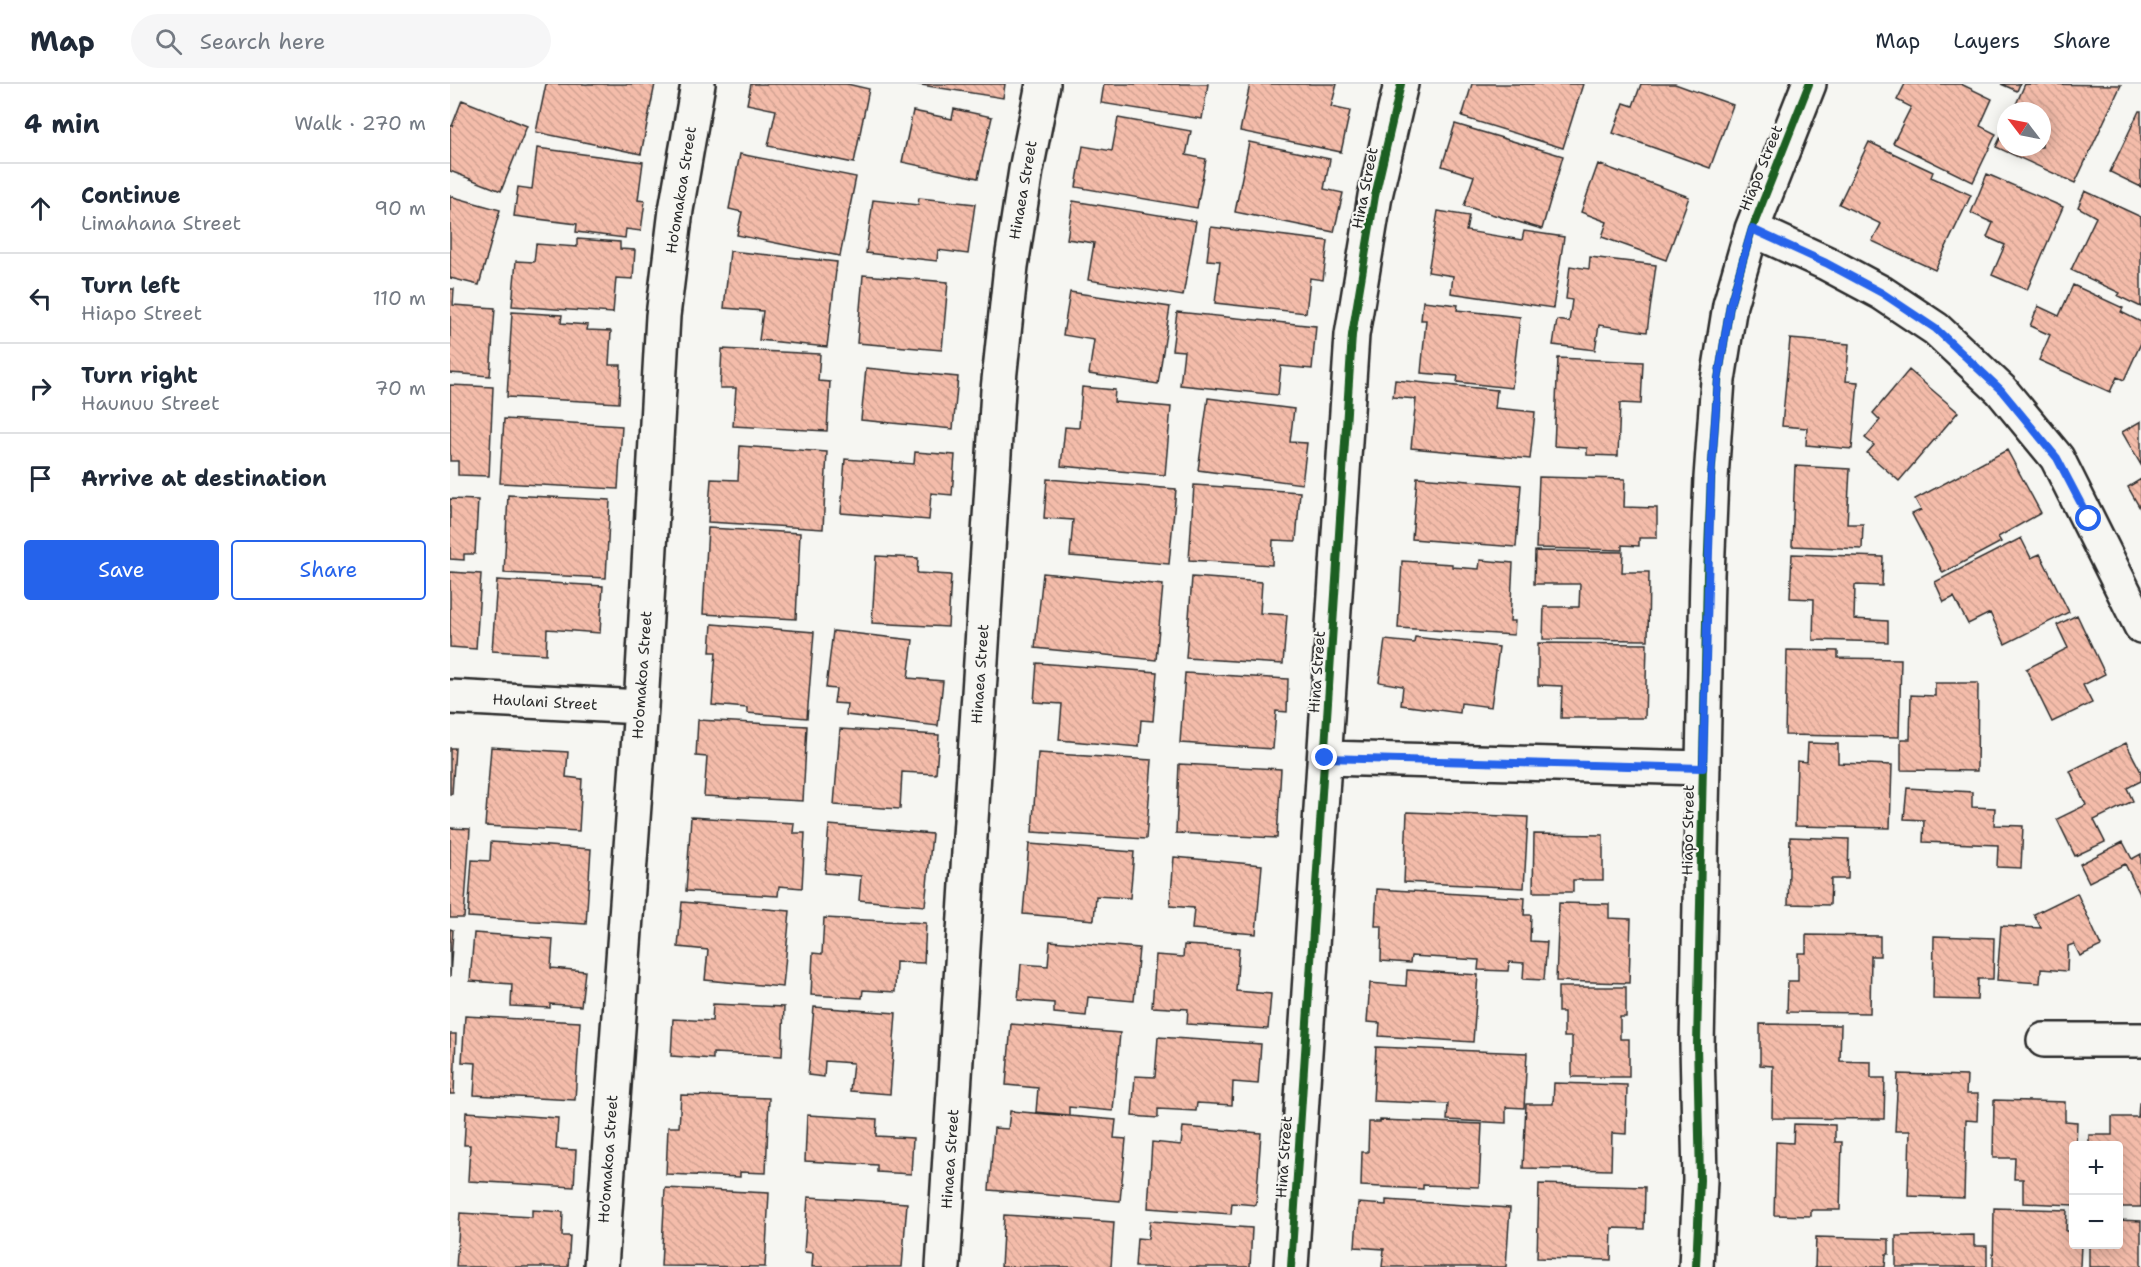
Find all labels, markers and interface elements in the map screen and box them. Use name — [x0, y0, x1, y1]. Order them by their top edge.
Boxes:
search box — [131, 14, 551, 68]
text: Map — [30, 22, 95, 60]
icon: search — [152, 25, 185, 58]
text: Search here — [200, 27, 325, 56]
text: Map — [1875, 27, 1920, 55]
text: Layers — [1953, 27, 2020, 55]
text: Share — [2053, 27, 2111, 55]
north arrow — [1997, 102, 2051, 156]
text: 4 min — [24, 106, 100, 141]
text: Walk · 270 m — [294, 110, 426, 136]
street label: Hiapo Street — [1735, 122, 1787, 214]
street label: Ho'omakoa Street — [661, 125, 701, 255]
street label: Hinaea Street — [1004, 139, 1042, 241]
street label: Hina Street — [1347, 146, 1383, 230]
text: Continue — [81, 181, 181, 210]
icon: ahead — [24, 192, 57, 225]
text: 90 m — [374, 195, 426, 221]
text: Limahana Street — [81, 210, 241, 236]
text: Turn left — [81, 271, 180, 300]
icon: left — [24, 282, 57, 315]
text: 110 m — [372, 285, 426, 311]
text: Hiapo Street — [81, 300, 202, 326]
text: Turn right — [81, 361, 198, 390]
icon: right — [24, 372, 57, 405]
text: 70 m — [374, 375, 426, 401]
text: Haunuu Street — [81, 390, 220, 416]
icon: arrive — [24, 462, 57, 495]
text: Arrive at destination — [81, 464, 327, 493]
route start — [2075, 505, 2101, 531]
button: Save — [24, 540, 219, 600]
button: Share — [231, 540, 426, 600]
street label: Ho'omakoa Street — [628, 610, 656, 740]
street label: Hinaea Street — [967, 623, 993, 725]
street label: Hina Street — [1304, 630, 1330, 714]
street label: Haulani Street — [492, 689, 598, 715]
route end — [1311, 744, 1337, 770]
street label: Hiapo Street — [1677, 784, 1699, 876]
street label: Ho'omakoa Street — [594, 1094, 622, 1224]
street label: Hinaea Street — [937, 1108, 963, 1210]
street label: Hina Street — [1271, 1115, 1297, 1199]
map controls — [2069, 1141, 2123, 1249]
button: + — [2069, 1141, 2123, 1195]
button: − — [2069, 1195, 2123, 1249]

